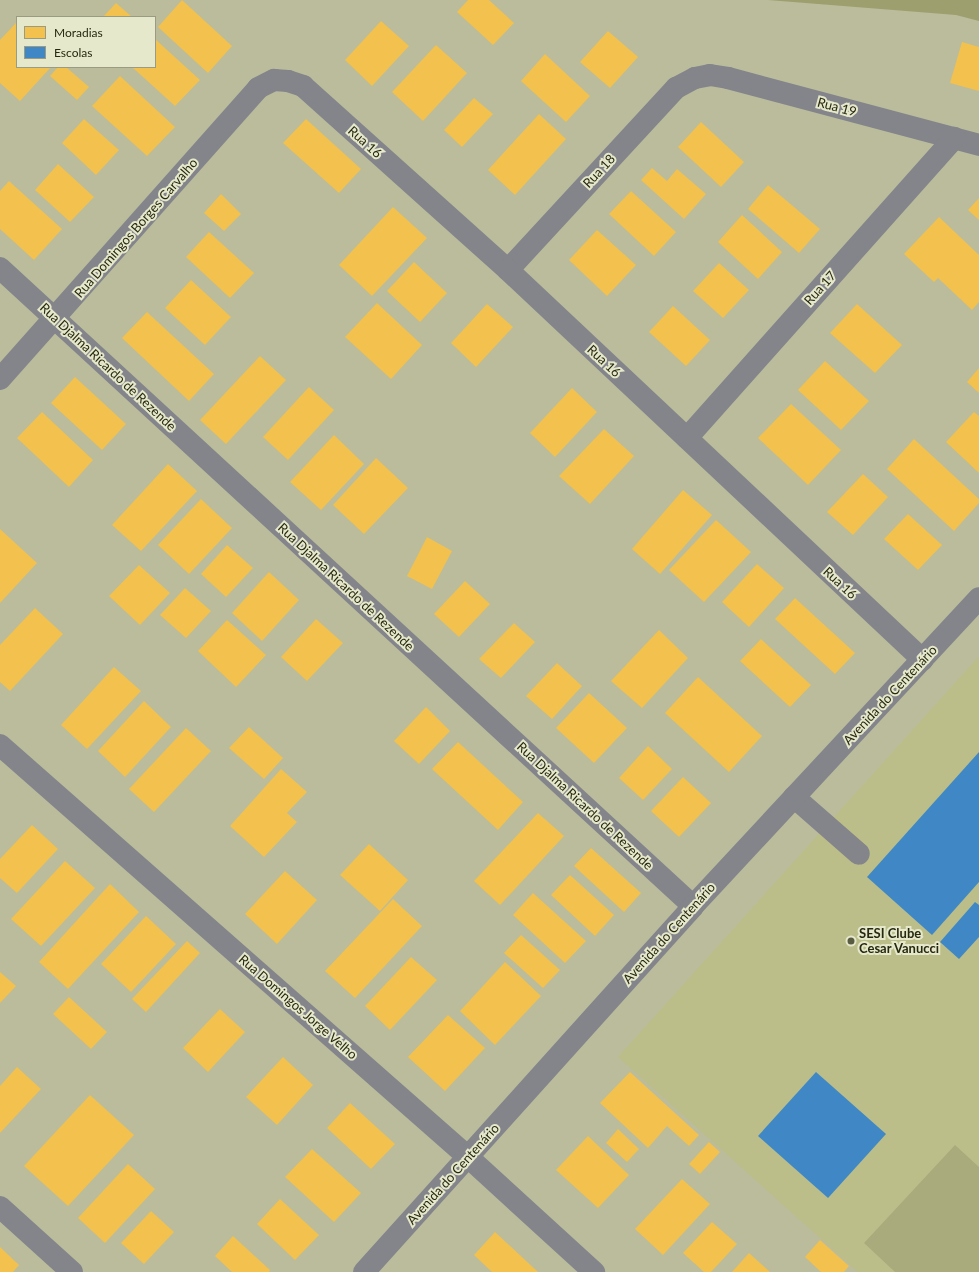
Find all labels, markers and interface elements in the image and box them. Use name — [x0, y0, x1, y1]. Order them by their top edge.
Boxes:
legend — [16, 16, 156, 68]
text: Moradias — [54, 25, 103, 40]
text: Escolas — [54, 45, 92, 60]
street label: Rua 19 — [816, 94, 858, 120]
street label: Rua 16 — [345, 123, 385, 161]
street label: Rua 18 — [580, 151, 618, 191]
street label: Rua Domingos Borges Carvalho — [71, 155, 201, 301]
street label: Rua 17 — [801, 268, 839, 308]
street label: Rua Djalma Ricardo de Rezende — [37, 300, 179, 434]
street label: Rua 16 — [584, 342, 624, 380]
street label: Rua Djalma Ricardo de Rezende — [275, 520, 417, 654]
street label: Rua 16 — [820, 564, 860, 602]
street label: Avenida do Centenário — [840, 642, 940, 748]
street label: Rua Djalma Ricardo de Rezende — [514, 739, 656, 873]
street label: Avenida do Centenário — [620, 879, 718, 987]
place label: SESI Clube Cesar Vanucci — [859, 926, 940, 957]
marker: SESI Clube Cesar Vanucci — [846, 936, 856, 946]
street label: Rua Domingos Jorge Velho — [235, 951, 361, 1063]
street label: Avenida do Centenário — [404, 1120, 502, 1228]

